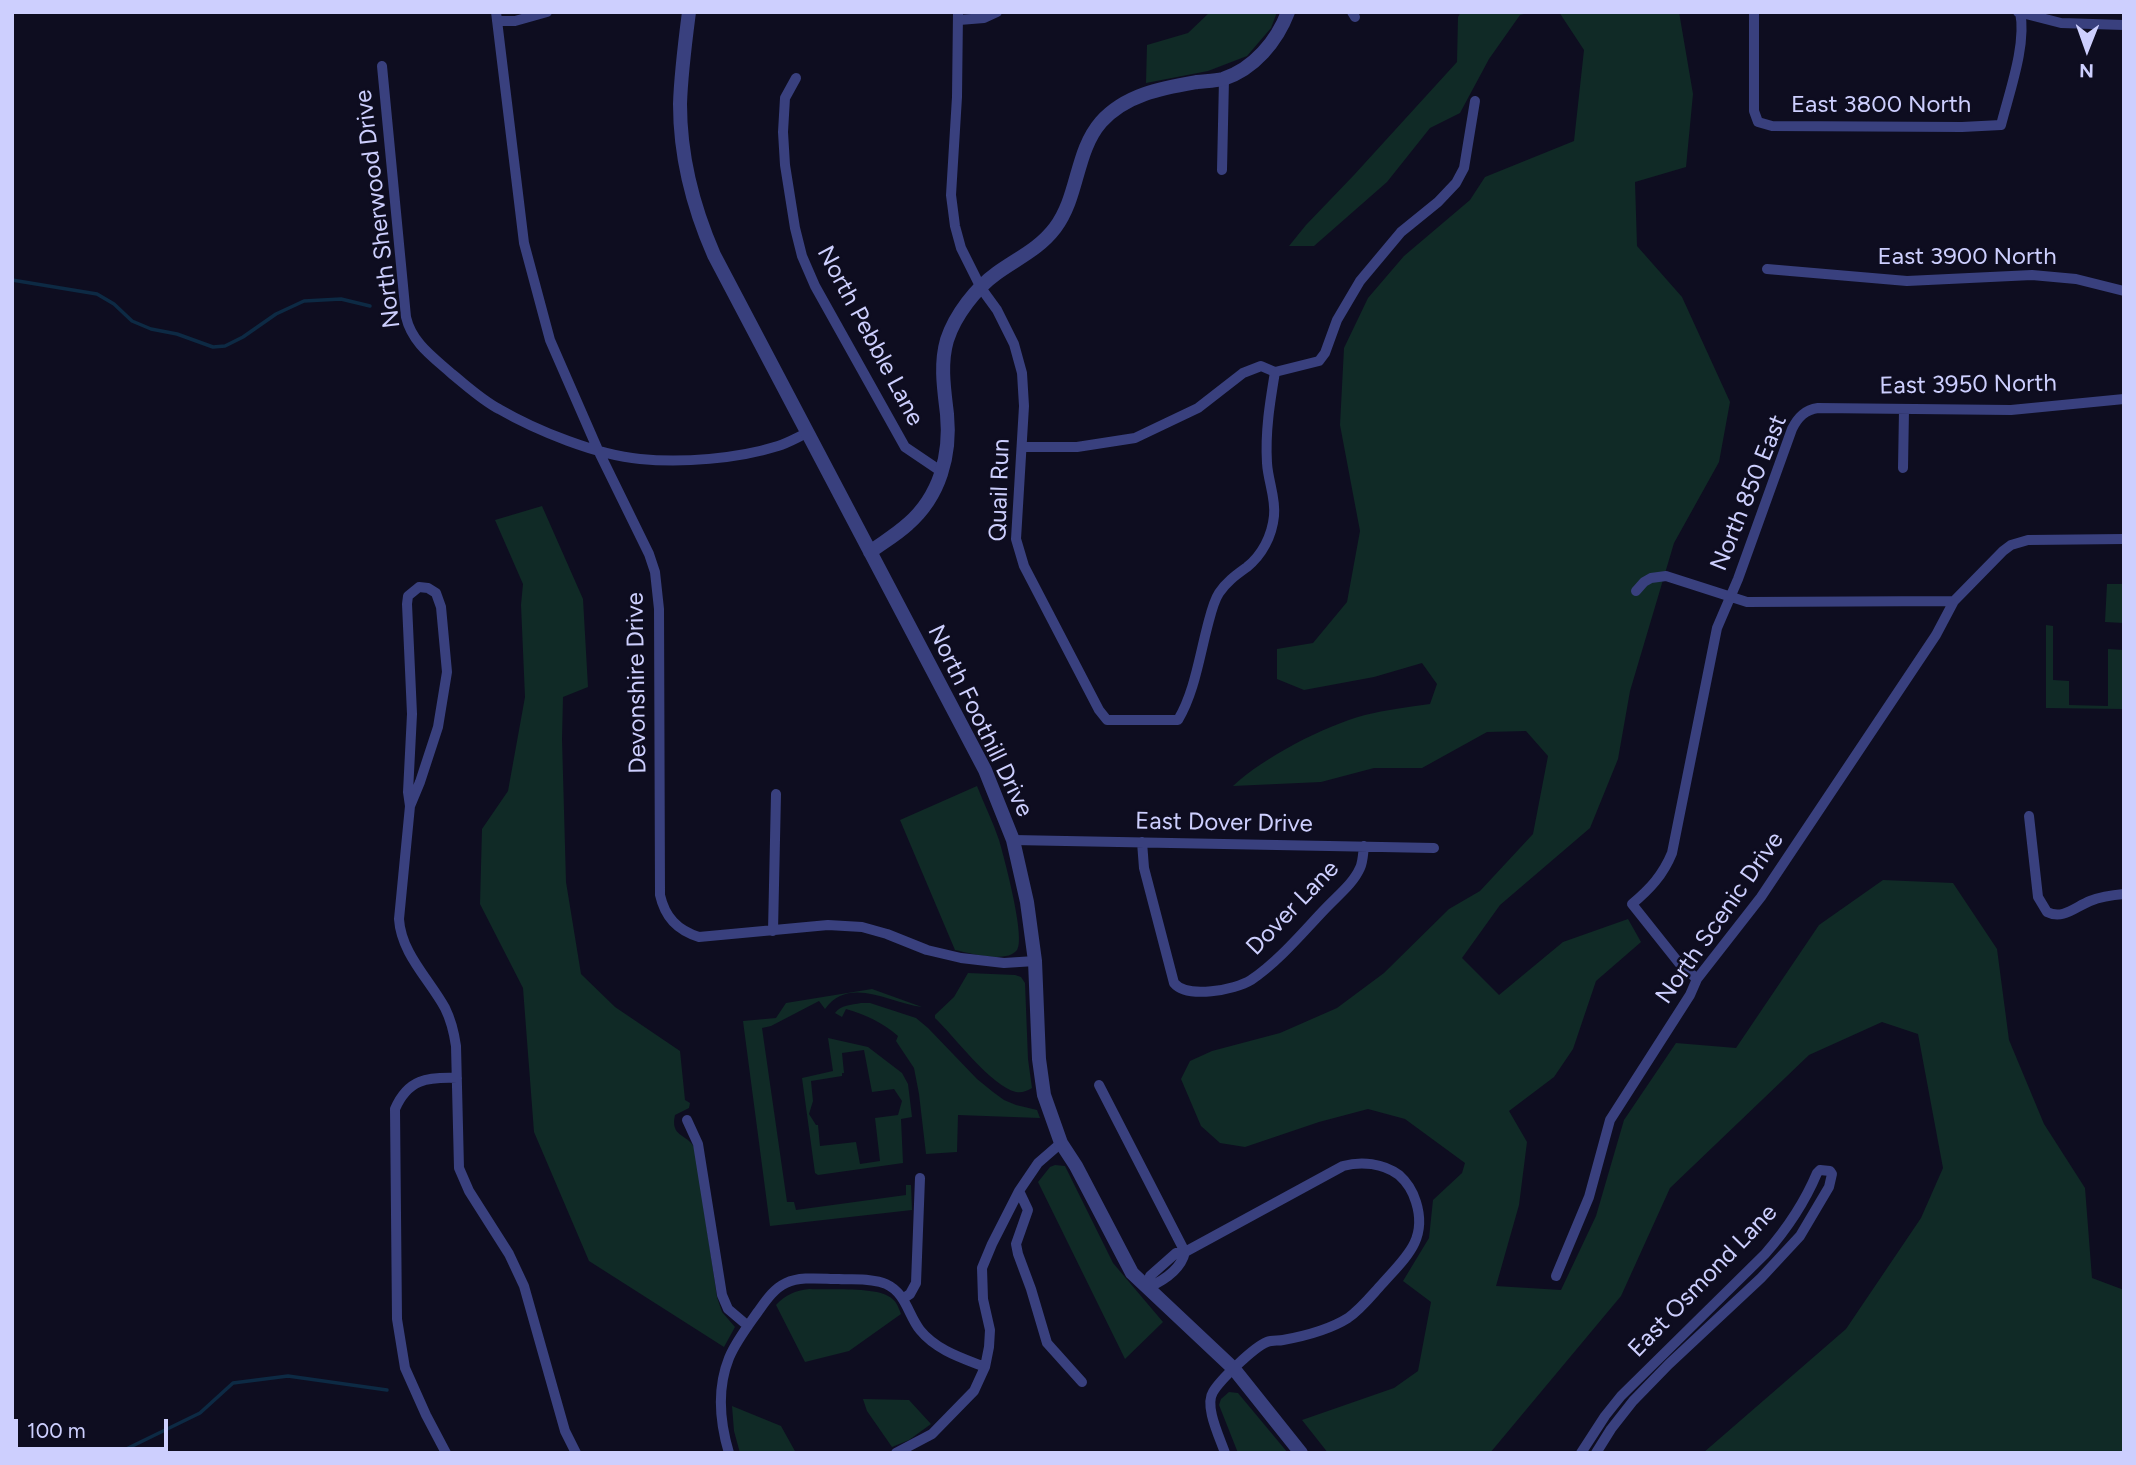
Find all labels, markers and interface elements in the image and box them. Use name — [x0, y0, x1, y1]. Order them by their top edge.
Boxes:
north arrow — [2052, 14, 2122, 84]
text: N — [2079, 59, 2094, 82]
street label: North Sherwood Drive — [349, 88, 407, 330]
street label: East 3800 North — [1791, 91, 1971, 119]
street label: North Pebble Lane — [810, 241, 930, 431]
street label: East 3900 North — [1877, 243, 2057, 271]
street label: East 3950 North — [1879, 369, 2057, 401]
street label: North 850 East — [1705, 411, 1793, 575]
street label: Quail Run — [984, 438, 1016, 542]
street label: Devonshire Drive — [621, 592, 653, 774]
street label: North Foothill Drive — [921, 620, 1039, 822]
street label: East Dover Drive — [1135, 807, 1313, 839]
street label: North Scenic Drive — [1650, 827, 1790, 1009]
street label: Dover Lane — [1241, 855, 1345, 961]
street label: East Osmond Lane — [1623, 1199, 1783, 1363]
scale bar — [18, 1406, 172, 1450]
text: 100 m — [27, 1418, 86, 1443]

